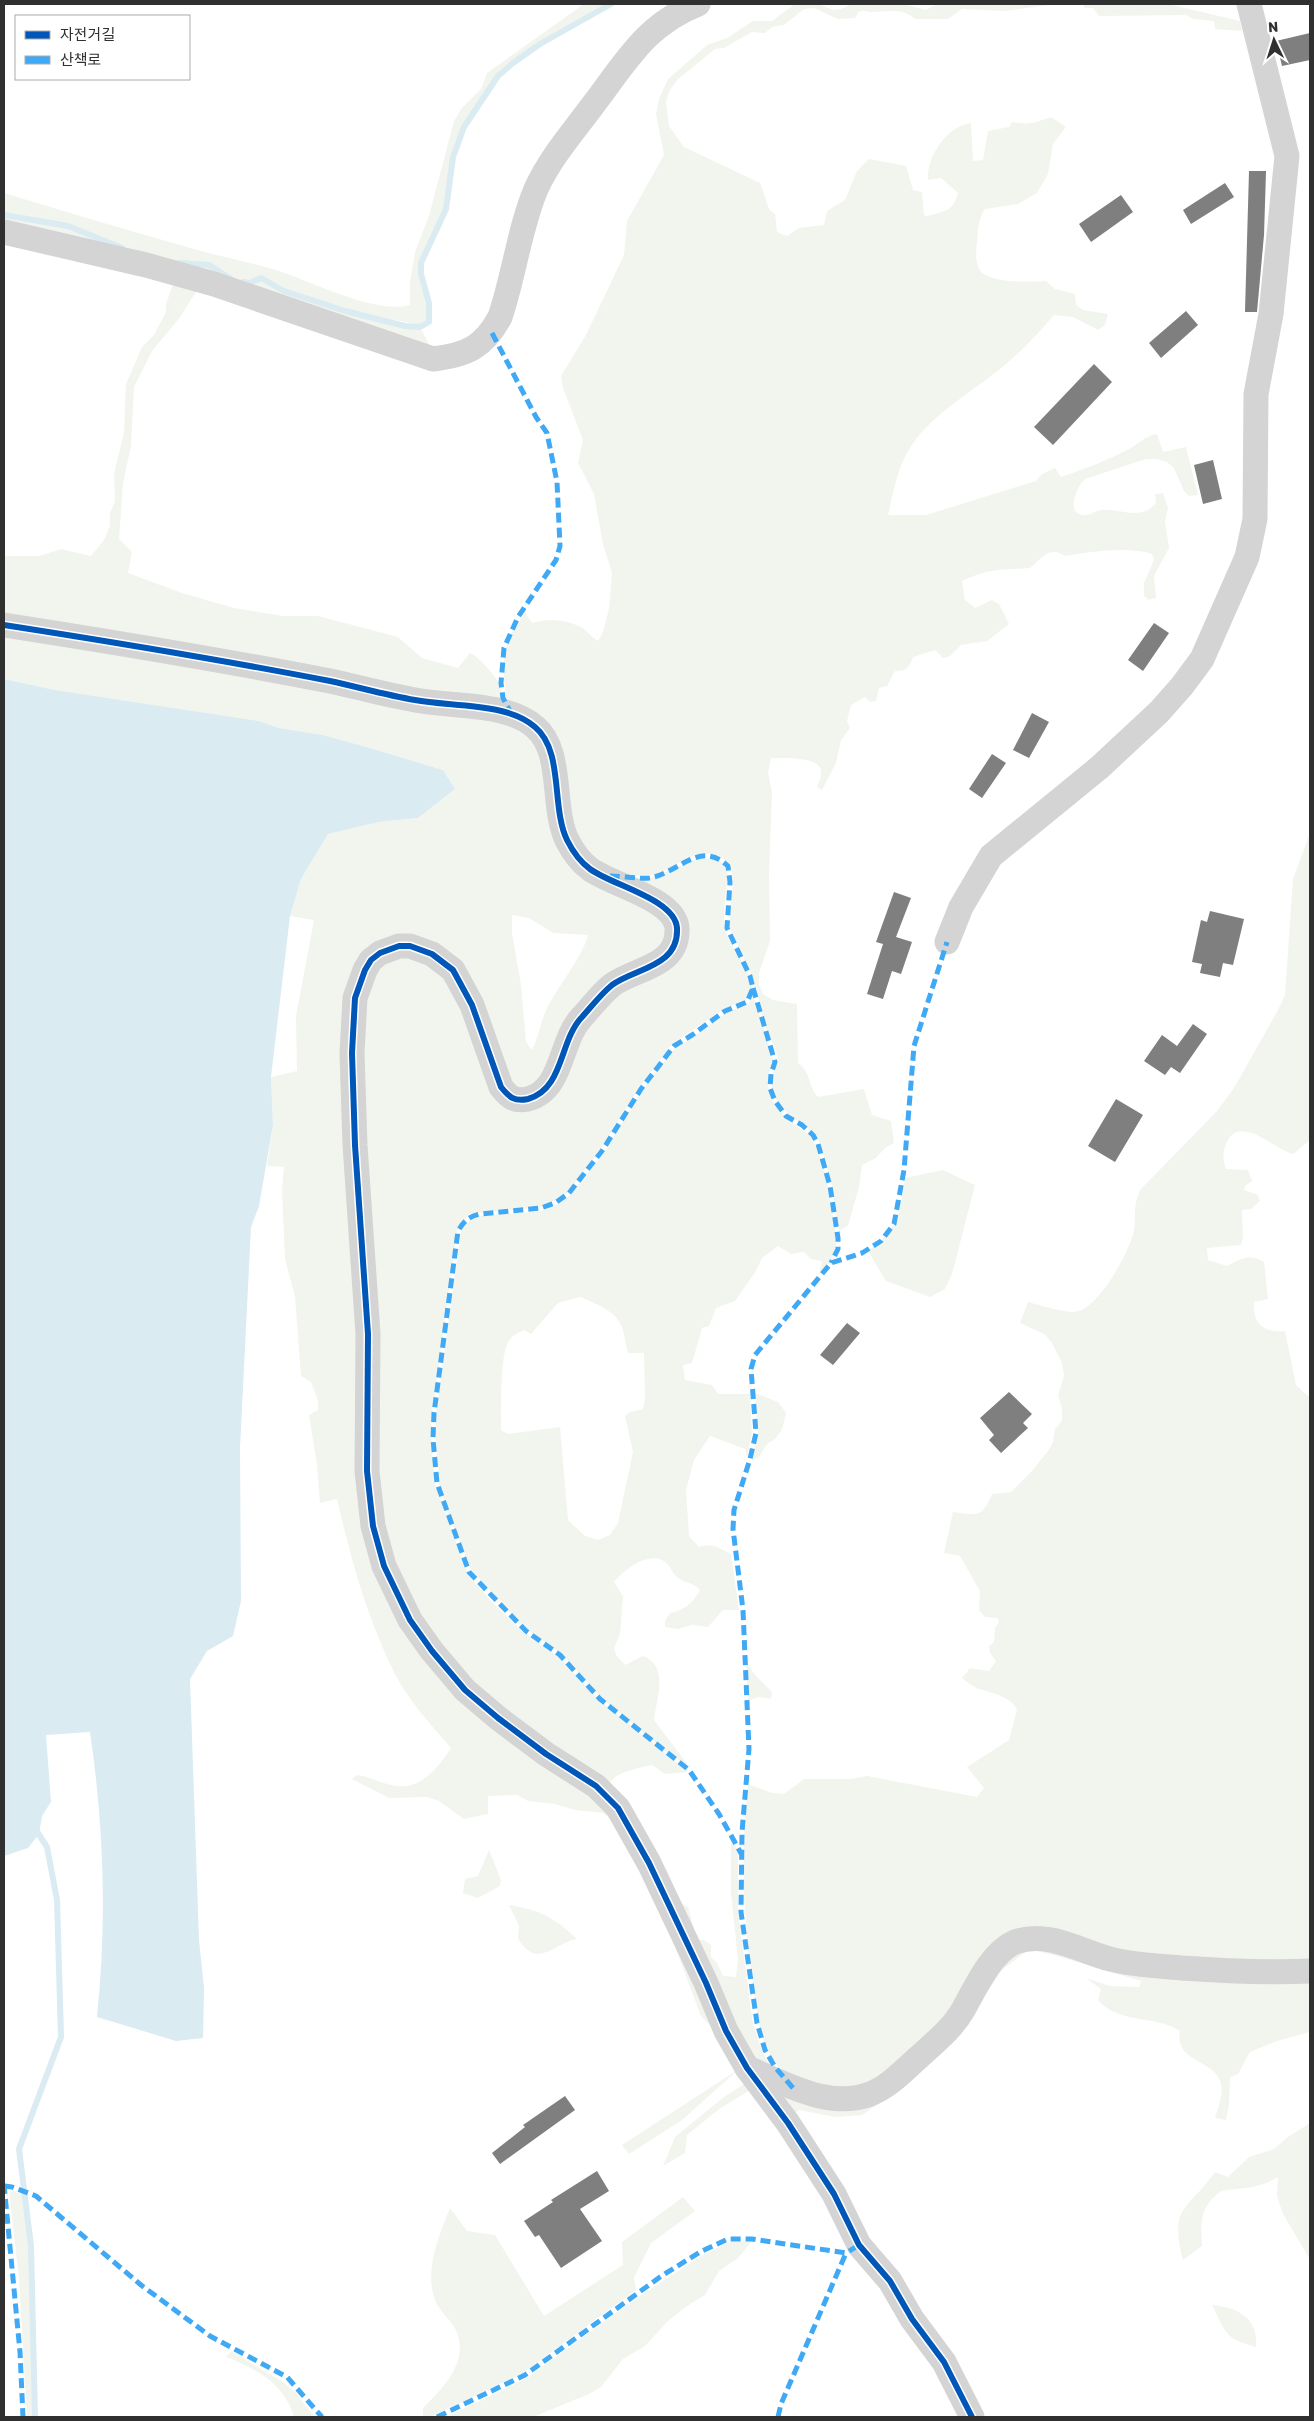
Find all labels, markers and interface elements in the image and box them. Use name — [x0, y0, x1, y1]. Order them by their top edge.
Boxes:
legend — [15, 15, 190, 80]
north arrow — [1249, 15, 1299, 65]
text: N — [1268, 19, 1279, 36]
text: 자전거길 — [60, 26, 115, 44]
text: 산책로 — [60, 51, 101, 69]

